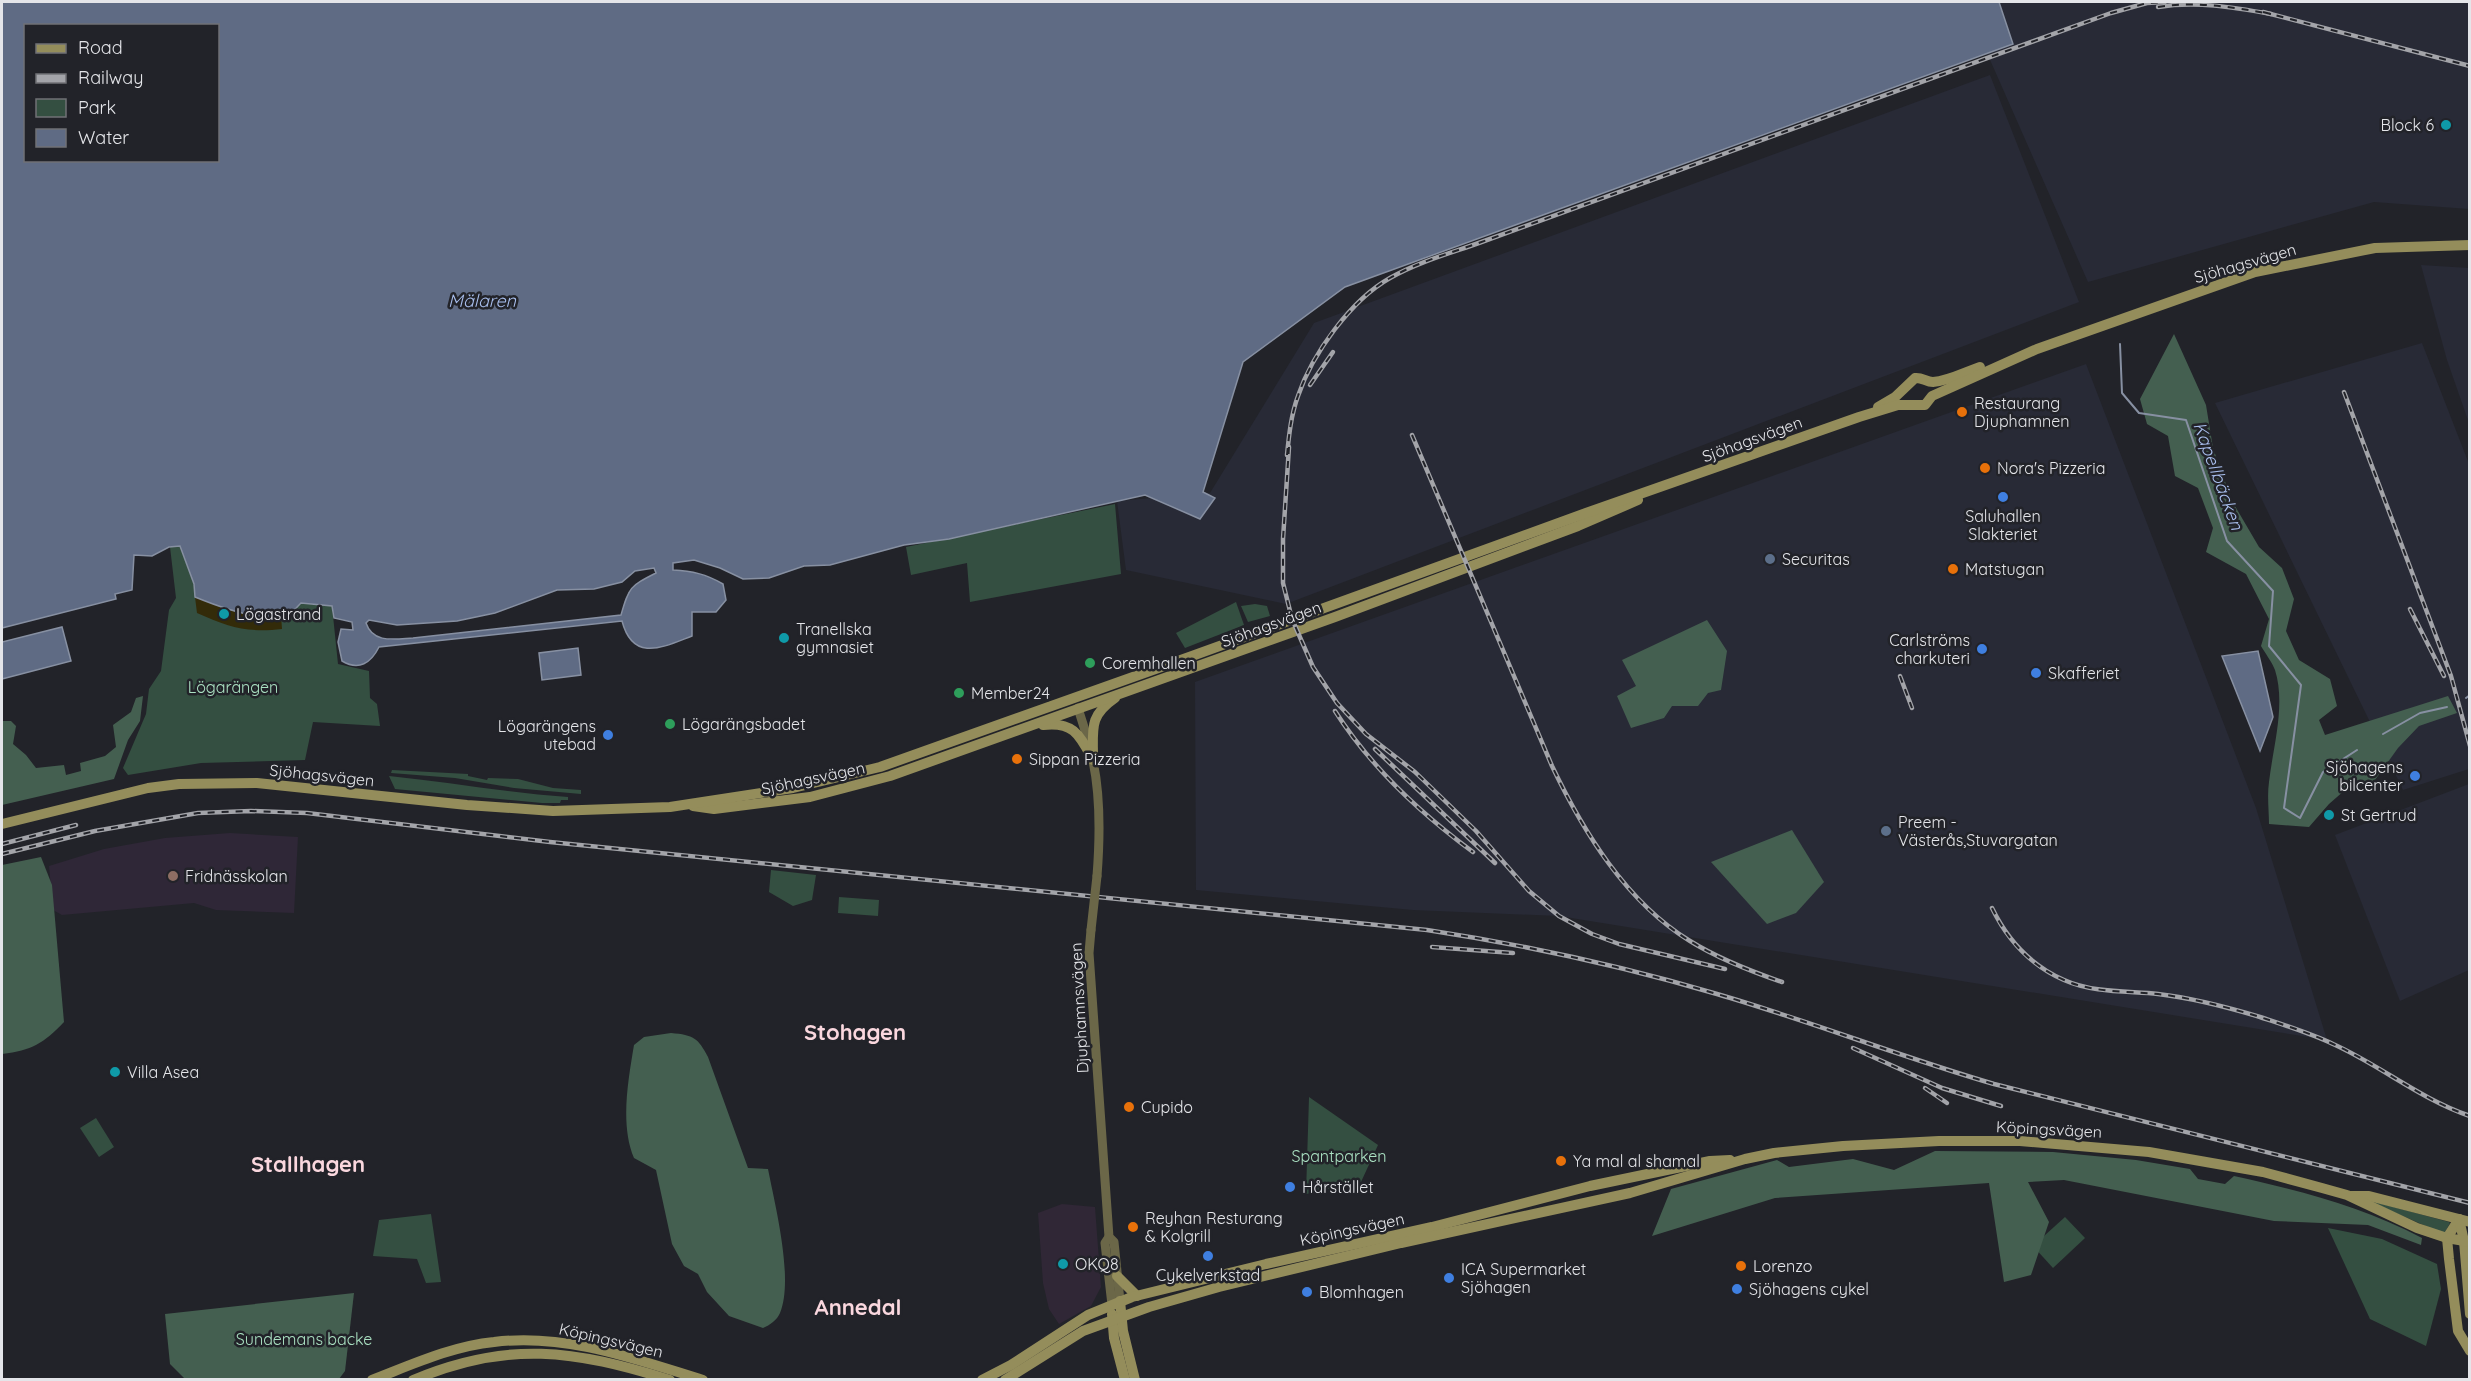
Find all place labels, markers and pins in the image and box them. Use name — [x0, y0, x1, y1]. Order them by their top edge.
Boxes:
place label: Block 6 — [2381, 115, 2434, 135]
marker: Block 6 — [2439, 118, 2453, 132]
place label: Restaurang Djuphamnen — [1974, 393, 2070, 431]
marker: Restaurang Djuphamnen — [1955, 405, 1969, 419]
place label: Nora's Pizzeria — [1997, 458, 2105, 478]
marker: Nora's Pizzeria — [1978, 461, 1992, 475]
marker: Saluhallen Slakteriet — [1996, 490, 2010, 504]
place label: Saluhallen Slakteriet — [1965, 506, 2041, 544]
place label: Securitas — [1782, 549, 1850, 569]
marker: Securitas — [1763, 552, 1777, 566]
place label: Matstugan — [1965, 559, 2044, 579]
marker: Matstugan — [1946, 562, 1960, 576]
place label: Lögastrand — [236, 604, 321, 624]
marker: Lögastrand — [217, 607, 231, 621]
place label: Tranellska gymnasiet — [796, 619, 874, 657]
place label: Carlströms charkuteri — [1889, 630, 1970, 668]
marker: Tranellska gymnasiet — [777, 631, 791, 645]
marker: Carlströms charkuteri — [1975, 642, 1989, 656]
place label: Coremhallen — [1102, 653, 1196, 673]
marker: Coremhallen — [1083, 656, 1097, 670]
place label: Skafferiet — [2048, 663, 2120, 683]
marker: Skafferiet — [2029, 666, 2043, 680]
place label: Member24 — [971, 683, 1050, 703]
marker: Member24 — [952, 686, 966, 700]
place label: Lögarängsbadet — [682, 714, 806, 734]
place label: Lögarängens utebad — [498, 716, 596, 754]
marker: Lögarängsbadet — [663, 717, 677, 731]
marker: Lögarängens utebad — [601, 728, 615, 742]
place label: Sippan Pizzeria — [1029, 749, 1141, 769]
marker: Sippan Pizzeria — [1010, 752, 1024, 766]
place label: Sjöhagens bilcenter — [2326, 757, 2403, 795]
marker: Sjöhagens bilcenter — [2408, 769, 2422, 783]
place label: St Gertrud — [2341, 805, 2417, 825]
marker: St Gertrud — [2322, 808, 2336, 822]
place label: Preem - Västerås,Stuvargatan — [1898, 812, 2058, 850]
marker: Preem - Västerås,Stuvargatan — [1879, 824, 1893, 838]
place label: Fridnässkolan — [185, 866, 288, 886]
marker: Fridnässkolan — [166, 869, 180, 883]
place label: Villa Asea — [127, 1062, 199, 1082]
marker: Villa Asea — [108, 1065, 122, 1079]
place label: Cupido — [1141, 1097, 1193, 1117]
marker: Cupido — [1122, 1100, 1136, 1114]
place label: Ya mal al shamal — [1573, 1151, 1700, 1171]
marker: Ya mal al shamal — [1554, 1154, 1568, 1168]
place label: Hårstället — [1302, 1177, 1374, 1197]
marker: Hårstället — [1283, 1180, 1297, 1194]
place label: Reyhan Resturang & Kolgrill — [1145, 1208, 1283, 1246]
marker: Reyhan Resturang & Kolgrill — [1126, 1220, 1140, 1234]
marker: Cykelverkstad — [1201, 1249, 1215, 1263]
place label: OKQ8 — [1075, 1254, 1119, 1274]
place label: Lorenzo — [1753, 1256, 1812, 1276]
marker: OKQ8 — [1056, 1257, 1070, 1271]
place label: ICA Supermarket Sjöhagen — [1461, 1259, 1586, 1297]
marker: Lorenzo — [1734, 1259, 1748, 1273]
place label: Cykelverkstad — [1156, 1265, 1260, 1285]
marker: ICA Supermarket Sjöhagen — [1442, 1271, 1456, 1285]
place label: Sjöhagens cykel — [1749, 1279, 1869, 1299]
place label: Blomhagen — [1319, 1282, 1404, 1302]
marker: Sjöhagens cykel — [1730, 1282, 1744, 1296]
marker: Blomhagen — [1300, 1285, 1314, 1299]

